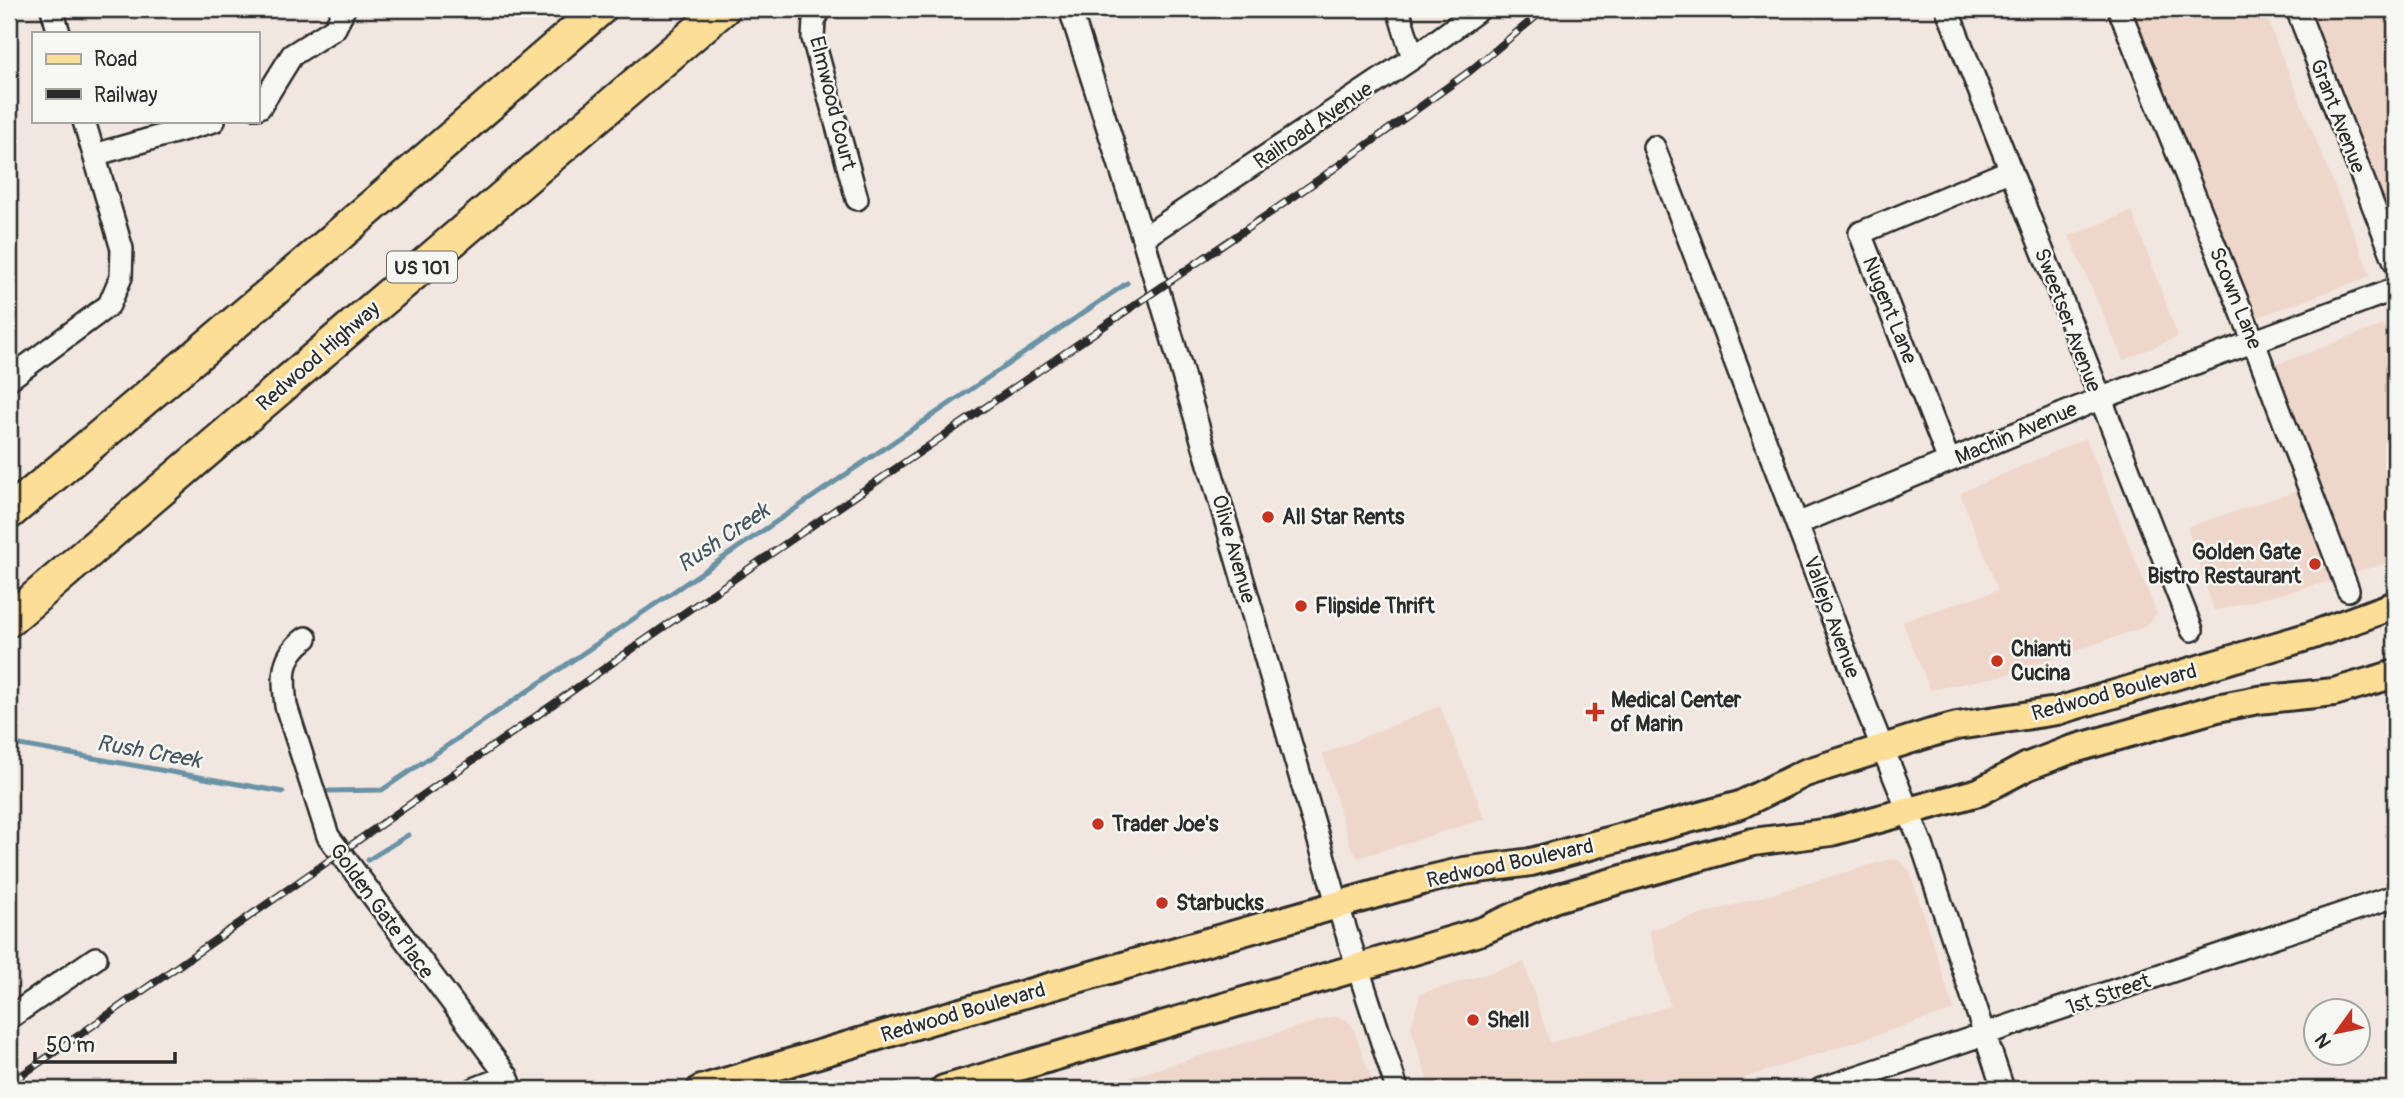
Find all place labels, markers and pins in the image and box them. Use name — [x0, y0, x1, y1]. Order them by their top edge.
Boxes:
place label: All Star Rents — [1282, 504, 1405, 531]
marker: All Star Rents — [1260, 509, 1276, 525]
place label: Golden Gate Bistro Restaurant — [2148, 539, 2302, 590]
marker: Golden Gate Bistro Restaurant — [2307, 556, 2323, 572]
place label: Flipside Thrift — [1315, 593, 1435, 620]
marker: Flipside Thrift — [1293, 598, 1309, 614]
place label: Chianti Cucina — [2011, 636, 2071, 687]
marker: Chianti Cucina — [1989, 653, 2005, 669]
place label: Medical Center of Marin — [1610, 687, 1742, 738]
marker: Medical Center of Marin — [1585, 702, 1605, 722]
place label: Trader Joe's — [1111, 811, 1219, 838]
marker: Trader Joe's — [1090, 816, 1106, 832]
place label: Starbucks — [1176, 890, 1264, 917]
marker: Starbucks — [1154, 895, 1170, 911]
place label: Shell — [1487, 1007, 1529, 1034]
marker: Shell — [1465, 1012, 1481, 1028]

